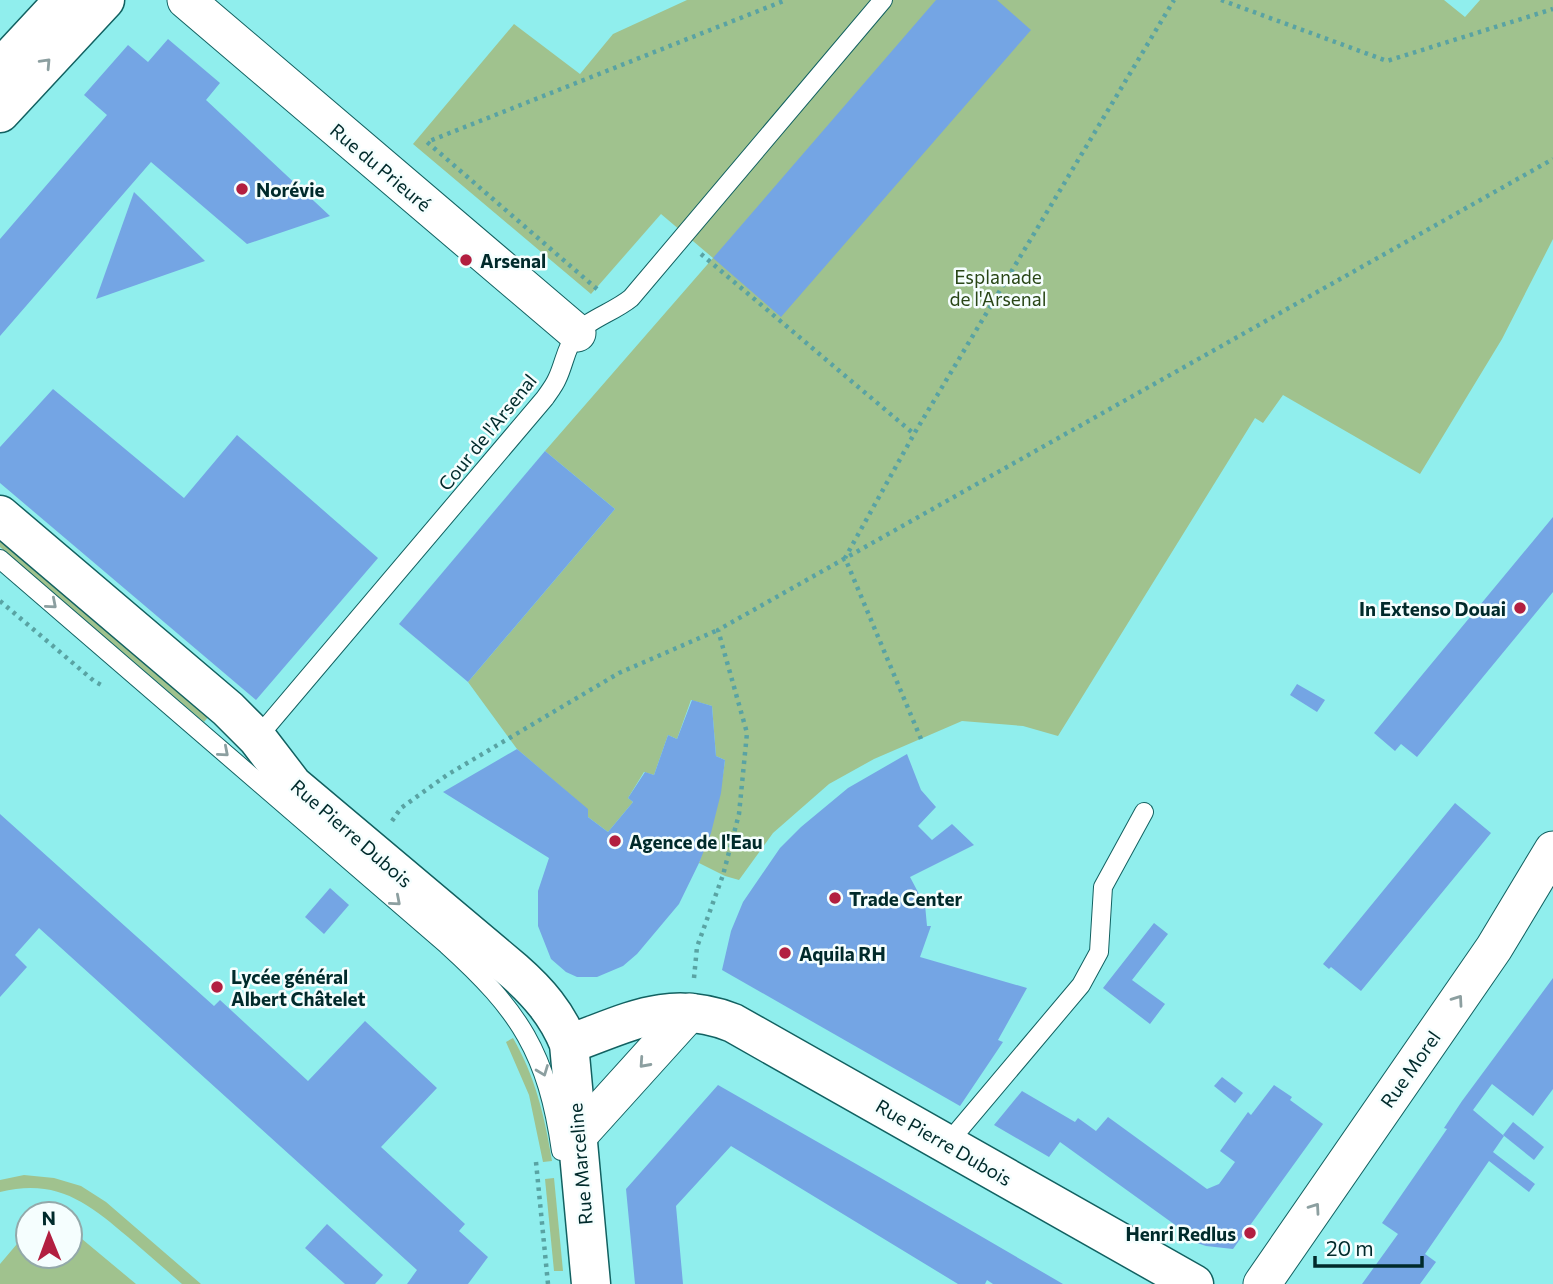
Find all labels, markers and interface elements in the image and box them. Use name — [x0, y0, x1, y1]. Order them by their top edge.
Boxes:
one-way arrow — [38, 58, 51, 71]
street label: Rue du Prieuré — [326, 118, 436, 216]
place label: Norévie — [256, 178, 325, 201]
marker: Norévie — [234, 181, 250, 197]
place label: Arsenal — [480, 249, 546, 272]
marker: Arsenal — [458, 252, 474, 268]
park label: Esplanade de l'Arsenal — [950, 265, 1046, 310]
street label: Cour de l'Arsenal — [433, 369, 541, 495]
one-way arrow — [43, 596, 56, 608]
place label: In Extenso Douai — [1359, 597, 1506, 620]
marker: In Extenso Douai — [1512, 600, 1528, 616]
one-way arrow — [216, 744, 229, 756]
street label: Rue Pierre Dubois — [287, 774, 417, 892]
place label: Agence de l'Eau — [629, 830, 763, 853]
marker: Agence de l'Eau — [607, 833, 623, 849]
place label: Trade Center — [849, 887, 962, 910]
marker: Trade Center — [827, 890, 843, 906]
one-way arrow — [388, 893, 401, 905]
place label: Aquila RH — [799, 942, 886, 965]
marker: Aquila RH — [777, 945, 793, 961]
place label: Lycée général Albert Châtelet — [231, 965, 366, 1010]
marker: Lycée général Albert Châtelet — [209, 979, 225, 995]
one-way arrow — [1450, 995, 1462, 1008]
street label: Rue Morel — [1375, 1026, 1445, 1112]
one-way arrow — [640, 1055, 652, 1068]
one-way arrow — [535, 1064, 549, 1077]
street label: Rue Pierre Dubois — [872, 1094, 1016, 1190]
street label: Rue Marceline — [563, 1102, 597, 1226]
north arrow — [14, 1200, 84, 1270]
one-way arrow — [1307, 1203, 1319, 1216]
text: N — [41, 1206, 56, 1229]
place label: Henri Redlus — [1126, 1222, 1236, 1245]
scale bar — [1315, 1224, 1422, 1268]
marker: Henri Redlus — [1242, 1225, 1258, 1241]
text: 20 m — [1326, 1235, 1374, 1260]

